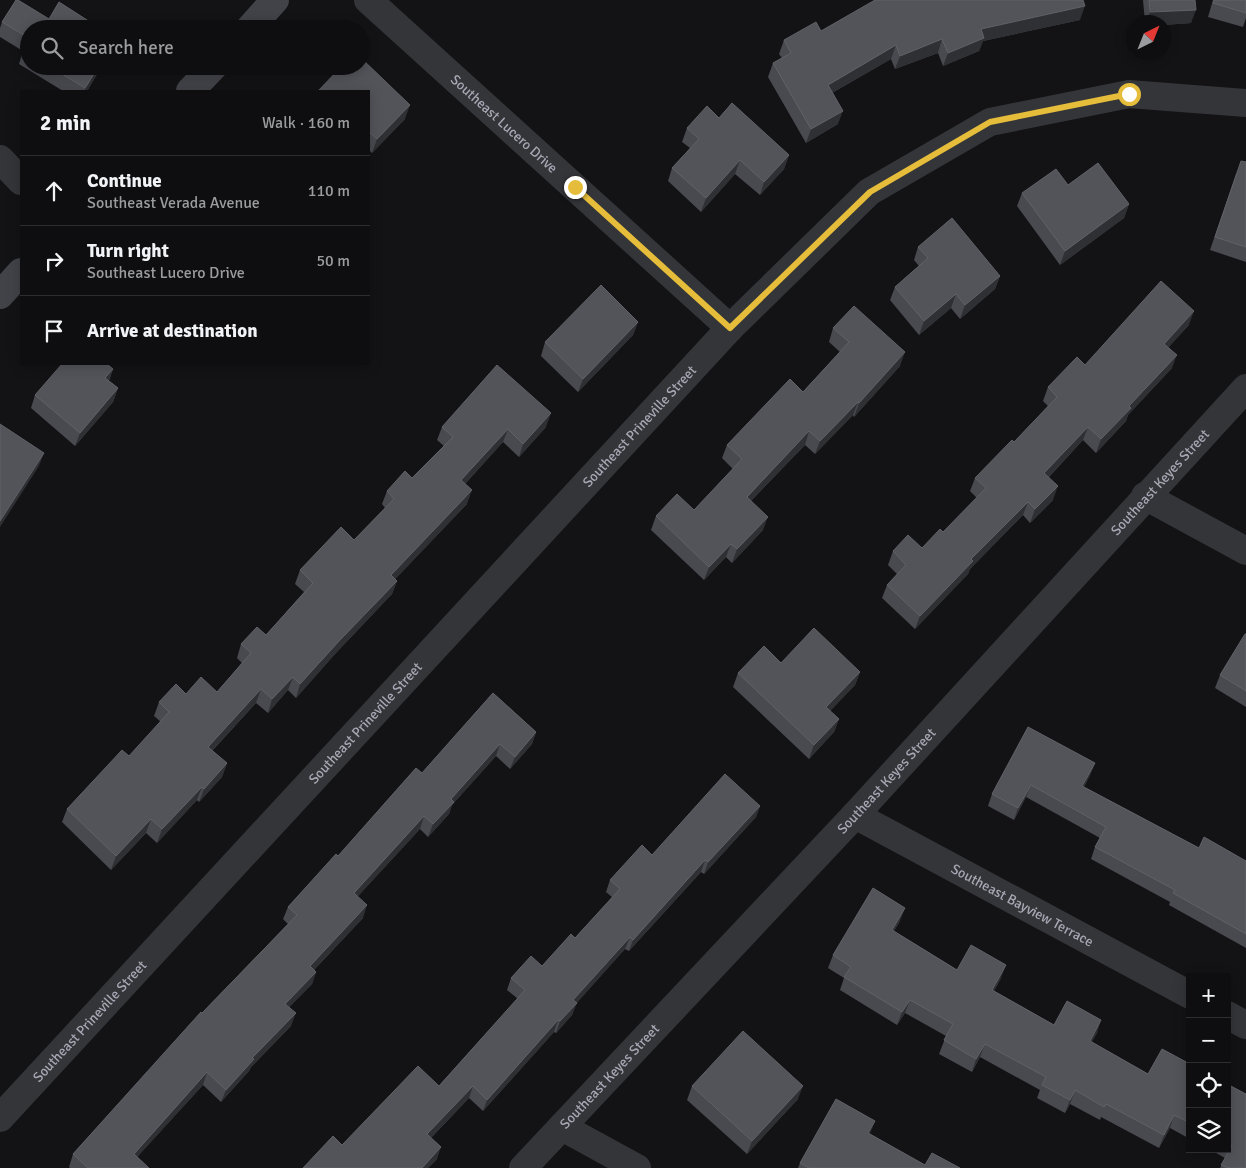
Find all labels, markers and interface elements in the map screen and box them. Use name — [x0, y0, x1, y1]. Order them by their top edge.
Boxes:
north arrow — [1126, 15, 1171, 60]
search box — [20, 20, 370, 75]
icon: search — [38, 34, 66, 62]
text: Search here — [78, 36, 174, 60]
street label: Southeast Lucero Drive — [447, 71, 561, 177]
route start — [1118, 83, 1141, 106]
text: 2 min — [40, 110, 91, 136]
text: Walk · 160 m — [262, 113, 350, 133]
text: Continue — [87, 169, 162, 193]
route end — [564, 176, 587, 199]
icon: ahead — [40, 177, 68, 205]
text: 110 m — [308, 181, 350, 201]
text: Southeast Verada Avenue — [87, 193, 260, 213]
text: Turn right — [87, 239, 169, 263]
icon: right — [40, 247, 68, 275]
text: 50 m — [316, 251, 350, 271]
text: Southeast Lucero Drive — [87, 263, 245, 283]
icon: arrive — [40, 317, 68, 345]
text: Arrive at destination — [87, 319, 258, 343]
street label: Southeast Prineville Street — [579, 362, 700, 491]
street label: Southeast Keyes Street — [1107, 426, 1213, 539]
street label: Southeast Prineville Street — [305, 659, 426, 788]
street label: Southeast Keyes Street — [834, 725, 940, 837]
street label: Southeast Bayview Terrace — [948, 860, 1096, 951]
street label: Southeast Prineville Street — [30, 957, 150, 1086]
map controls — [1186, 973, 1231, 1153]
button: + — [1186, 973, 1231, 1018]
button: − — [1186, 1018, 1231, 1063]
street label: Southeast Keyes Street — [556, 1021, 663, 1133]
button: locate — [1186, 1063, 1231, 1108]
button: layers — [1186, 1108, 1231, 1153]

